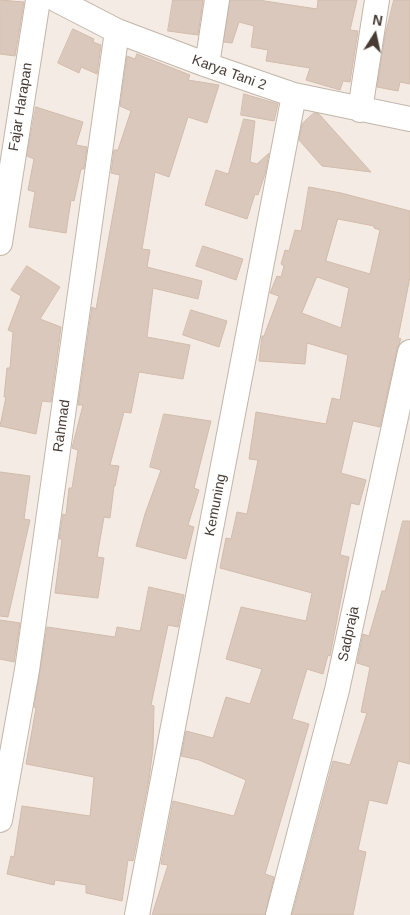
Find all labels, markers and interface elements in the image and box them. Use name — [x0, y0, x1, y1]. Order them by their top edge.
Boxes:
north arrow — [350, 10, 400, 60]
text: N — [371, 11, 384, 29]
street label: Karya Tani 2 — [190, 52, 268, 94]
street label: Fajar Harapan — [6, 61, 36, 153]
street label: Rahmad — [50, 399, 74, 453]
street label: Kemuning — [202, 472, 230, 538]
street label: Sadpraja — [335, 605, 363, 663]

